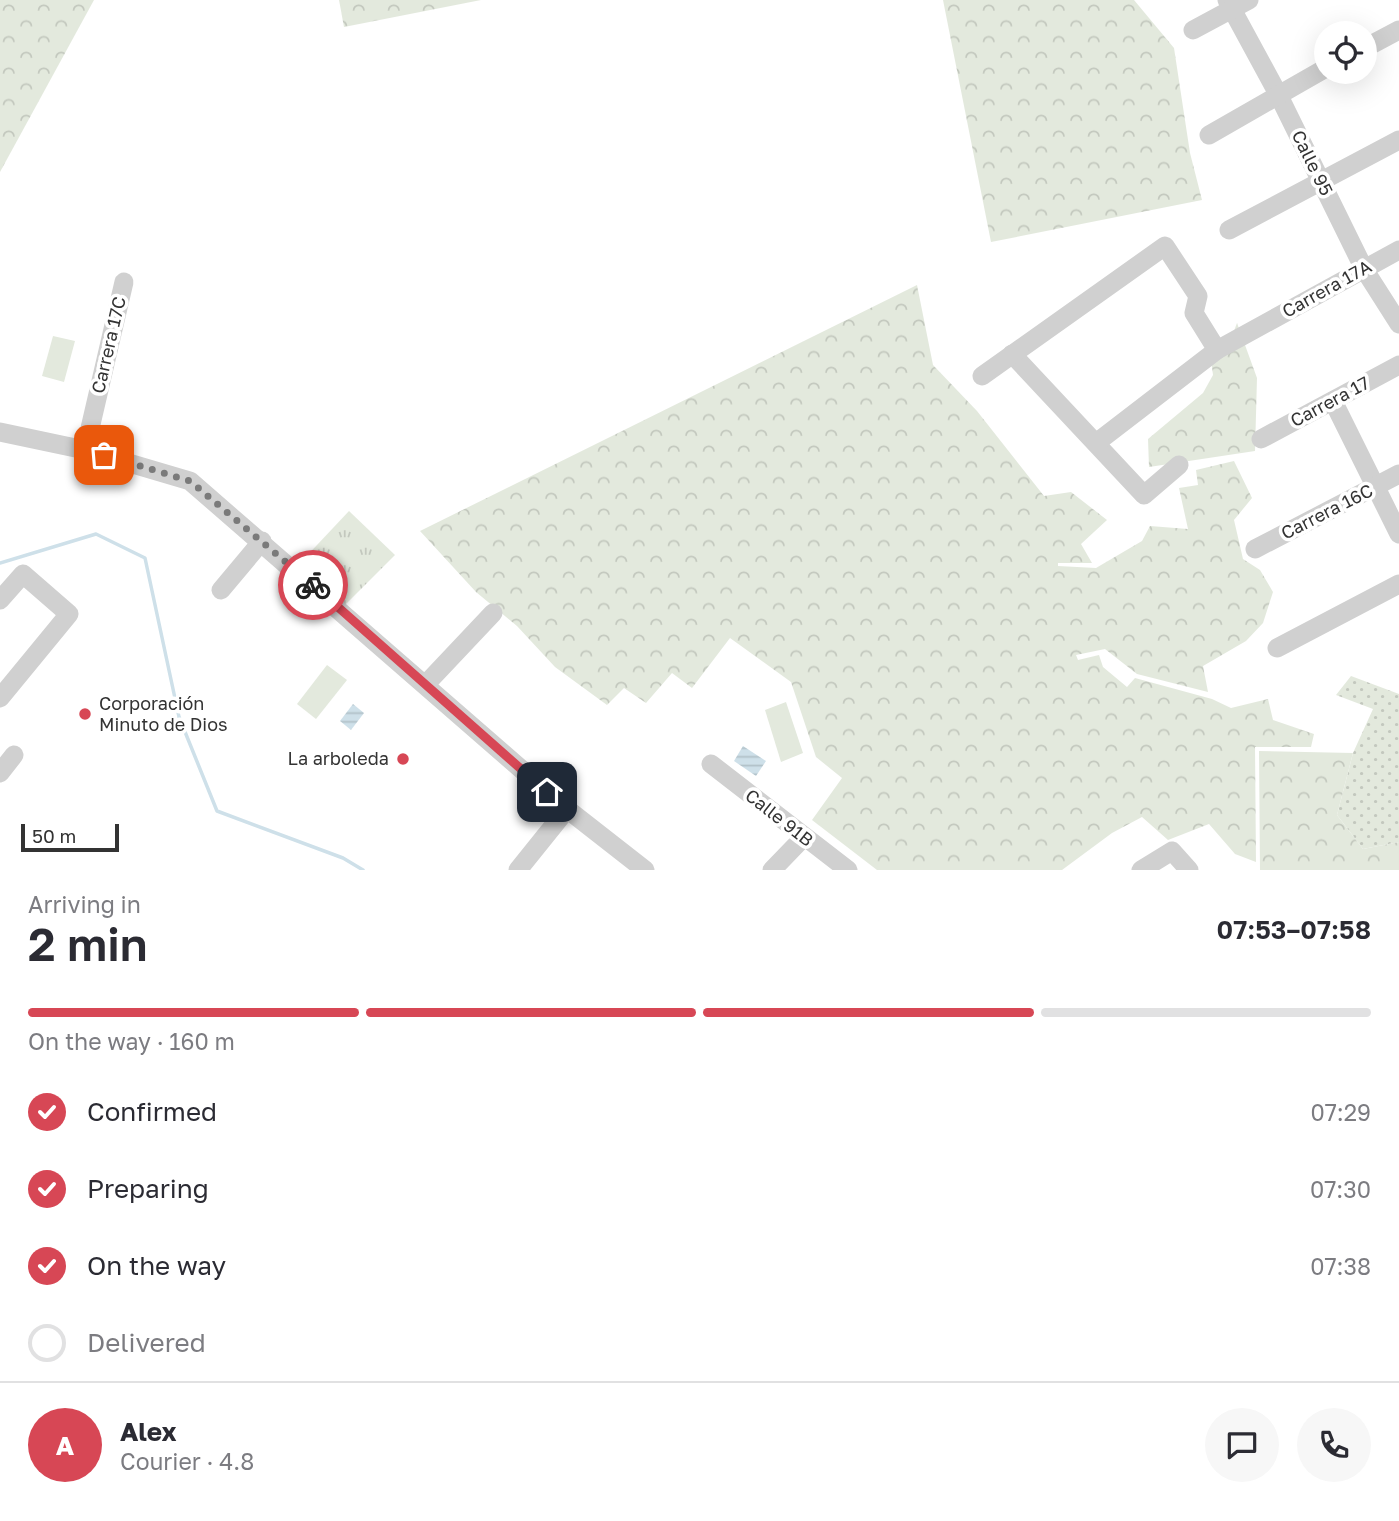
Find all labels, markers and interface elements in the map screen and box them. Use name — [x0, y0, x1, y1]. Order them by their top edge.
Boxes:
map controls — [1314, 21, 1377, 84]
button: locate — [1314, 21, 1377, 84]
street label: Calle 95 — [1288, 126, 1338, 199]
street label: Carrera 17A — [1278, 255, 1375, 322]
street label: Carrera 17C — [86, 294, 130, 395]
street label: Carrera 17 — [1286, 371, 1373, 431]
pin — [74, 425, 134, 485]
icon: bag — [85, 436, 123, 474]
street label: Carrera 16C — [1277, 479, 1376, 544]
courier — [278, 550, 348, 620]
icon: bike — [294, 566, 332, 604]
place label: Corporación Minuto de Dios — [99, 692, 228, 735]
marker: Corporación Minuto de Dios — [77, 706, 93, 722]
place label: La arboleda — [288, 747, 389, 769]
marker: La arboleda — [395, 751, 411, 767]
pin — [517, 762, 577, 822]
icon: home — [528, 773, 566, 811]
street label: Calle 91B — [741, 784, 818, 851]
scale bar — [21, 821, 119, 853]
text: 50 m — [32, 824, 76, 847]
text: Arriving in — [28, 890, 141, 918]
text: 07:53–07:58 — [1217, 914, 1371, 945]
text: 2 min — [28, 916, 148, 971]
text: On the way · 160 m — [28, 1027, 235, 1055]
icon: check — [28, 1093, 66, 1131]
text: Confirmed — [87, 1096, 217, 1127]
text: 07:29 — [1310, 1098, 1371, 1126]
icon: check — [28, 1170, 66, 1208]
text: Preparing — [87, 1173, 209, 1204]
text: 07:30 — [1310, 1175, 1371, 1203]
icon: check — [28, 1247, 66, 1285]
text: On the way — [87, 1250, 226, 1281]
text: 07:38 — [1310, 1252, 1371, 1280]
text: Delivered — [87, 1327, 206, 1358]
button: chat — [1205, 1408, 1279, 1482]
button: phone — [1297, 1408, 1371, 1482]
text: Alex — [120, 1416, 177, 1447]
text: A — [56, 1430, 74, 1461]
text: Courier · 4.8 — [120, 1447, 254, 1475]

